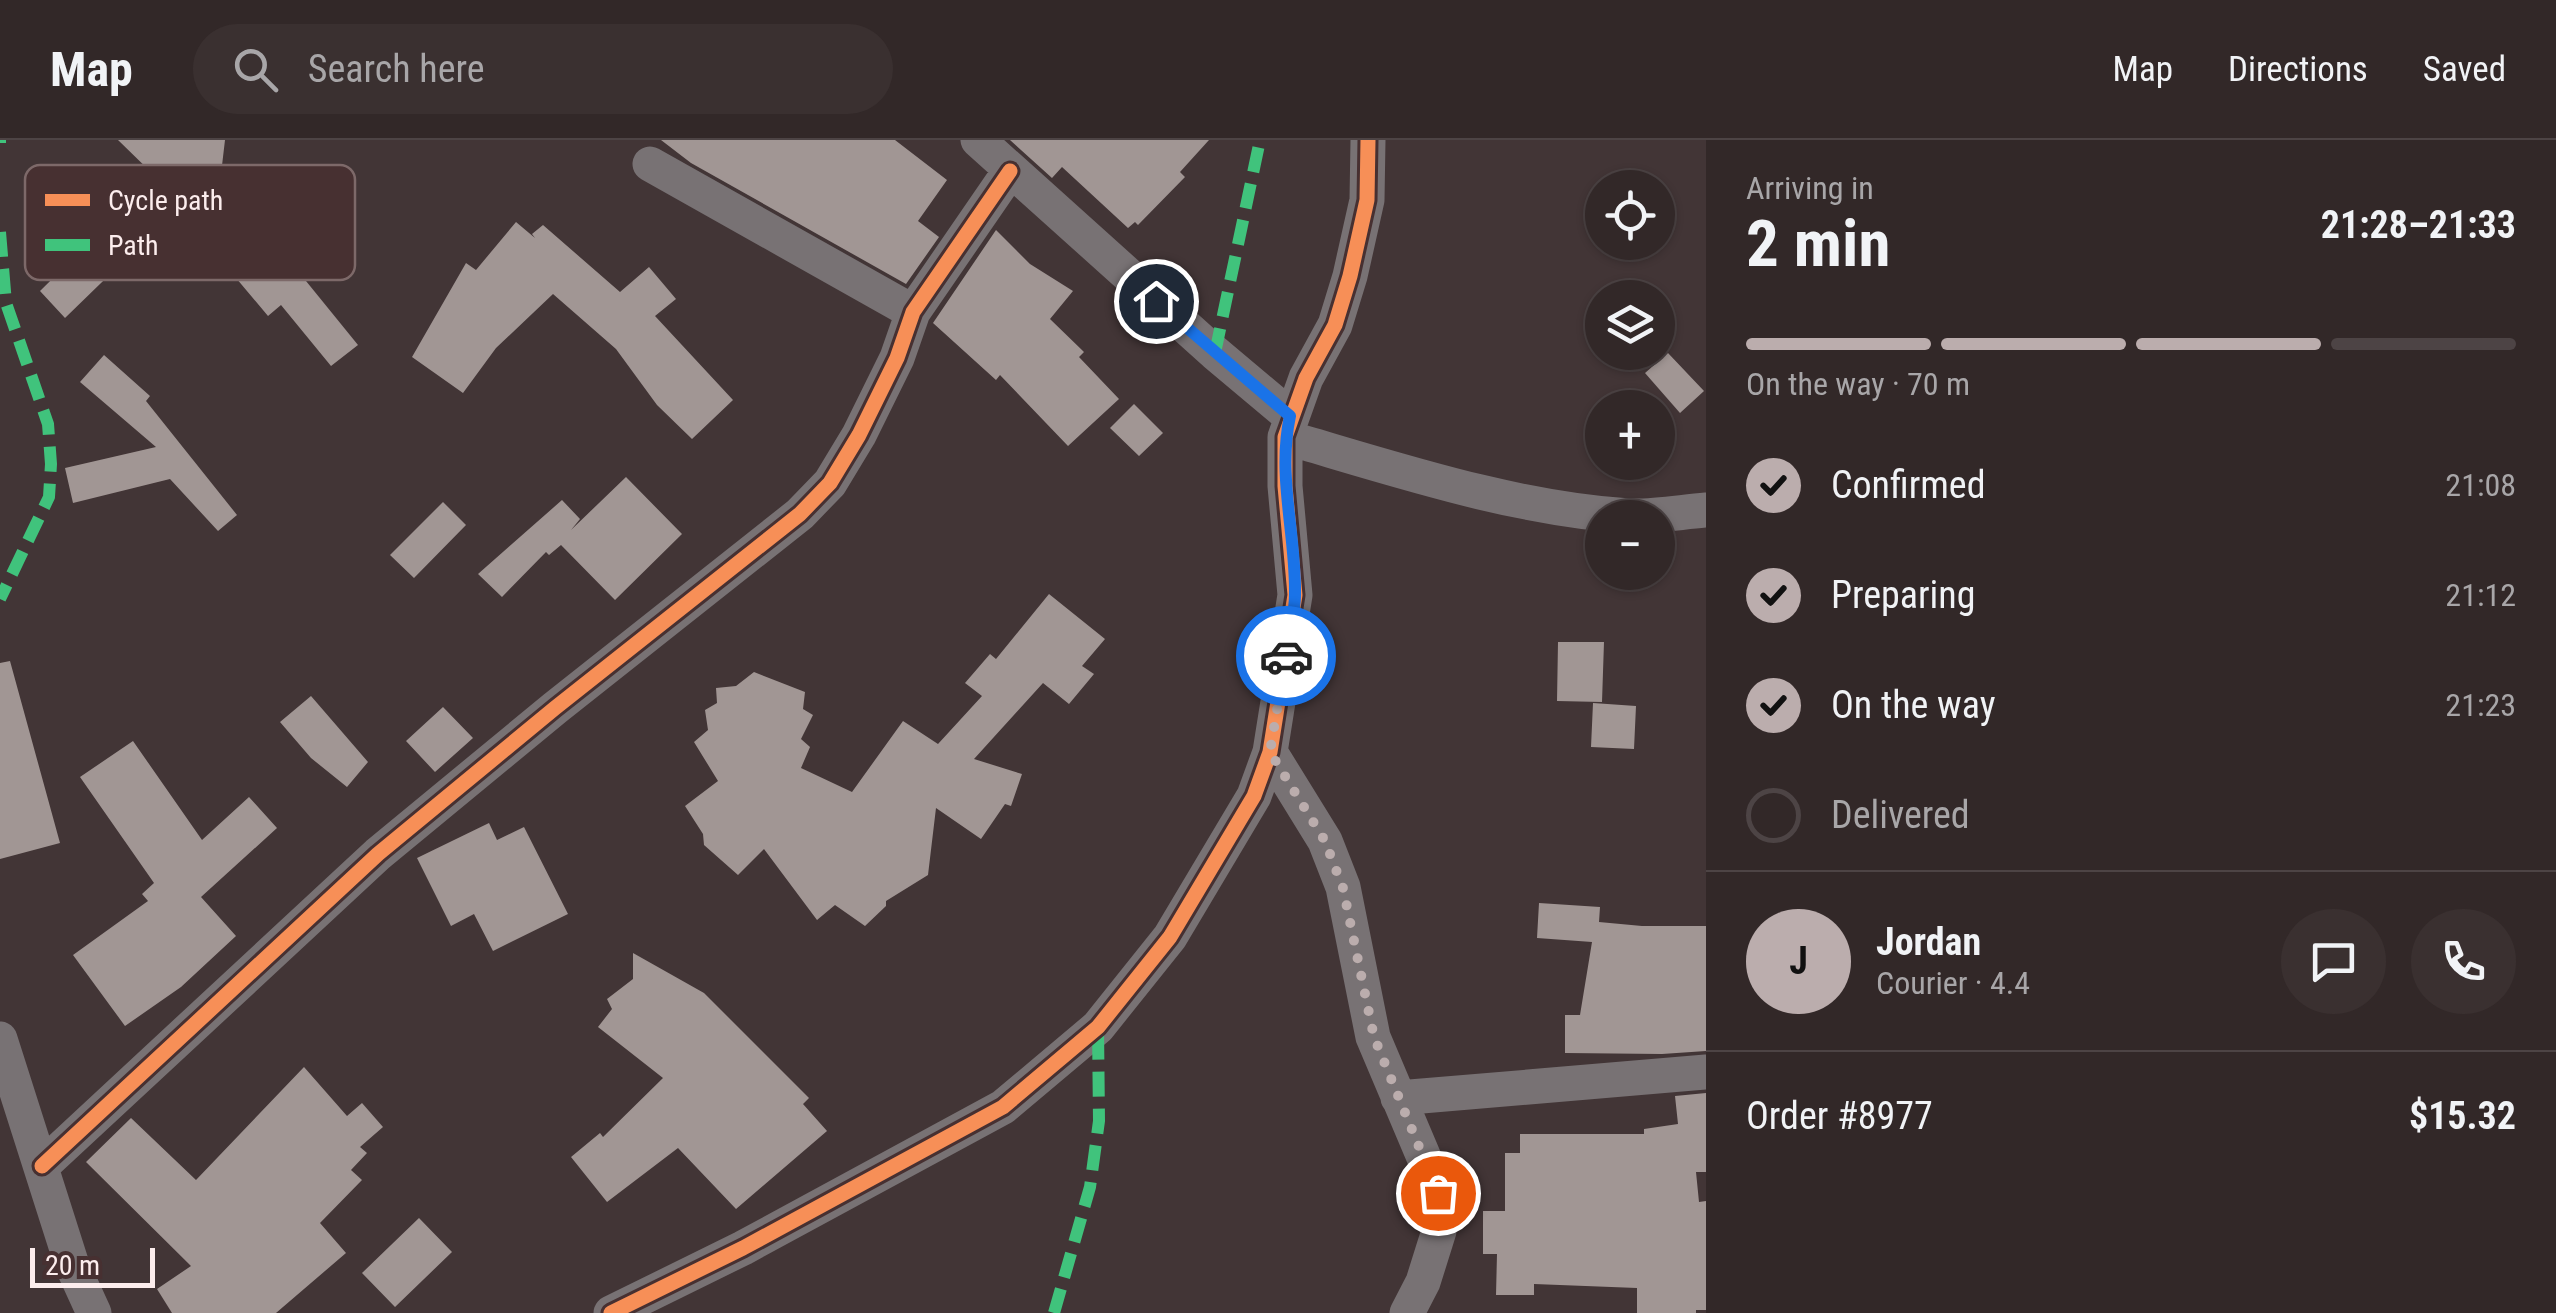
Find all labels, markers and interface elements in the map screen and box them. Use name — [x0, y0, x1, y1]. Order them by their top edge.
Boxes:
search box — [193, 24, 893, 114]
text: Map — [50, 41, 133, 98]
icon: search — [228, 42, 283, 97]
text: Search here — [308, 47, 485, 91]
text: Map — [2113, 49, 2173, 90]
text: Directions — [2228, 49, 2368, 90]
text: Saved — [2423, 49, 2506, 90]
legend — [25, 165, 355, 280]
text: Arriving in — [1746, 169, 1874, 207]
map controls — [1585, 170, 1675, 590]
button: locate — [1585, 170, 1675, 260]
text: Cycle path — [108, 184, 223, 217]
text: 21:28–21:33 — [2321, 203, 2516, 247]
text: 2 min — [1746, 206, 1890, 282]
text: Path — [108, 229, 159, 262]
pin — [1114, 259, 1199, 344]
icon: home — [1129, 274, 1184, 329]
button: layers — [1585, 280, 1675, 370]
text: On the way · 70 m — [1746, 365, 1970, 403]
button: + — [1585, 390, 1675, 480]
icon: check — [1746, 458, 1801, 513]
text: Confirmed — [1831, 463, 1986, 507]
text: 21:08 — [2445, 466, 2516, 504]
button: − — [1585, 500, 1675, 590]
icon: check — [1746, 568, 1801, 623]
text: Preparing — [1831, 573, 1976, 617]
text: 21:12 — [2445, 576, 2516, 614]
courier — [1236, 606, 1336, 706]
icon: car — [1259, 629, 1314, 684]
icon: check — [1746, 678, 1801, 733]
text: On the way — [1831, 683, 1996, 727]
text: 21:23 — [2445, 686, 2516, 724]
text: Delivered — [1831, 793, 1970, 837]
button: chat — [2281, 909, 2386, 1014]
button: phone — [2411, 909, 2516, 1014]
text: Jordan — [1876, 920, 1981, 964]
text: J — [1789, 939, 1808, 983]
text: Courier · 4.4 — [1876, 964, 2030, 1002]
text: Order #8977 — [1746, 1094, 1933, 1138]
text: $15.32 — [2409, 1094, 2516, 1138]
pin — [1396, 1151, 1481, 1236]
icon: bag — [1411, 1166, 1466, 1221]
scale bar — [30, 1243, 155, 1288]
text: 20 m — [45, 1249, 100, 1282]

